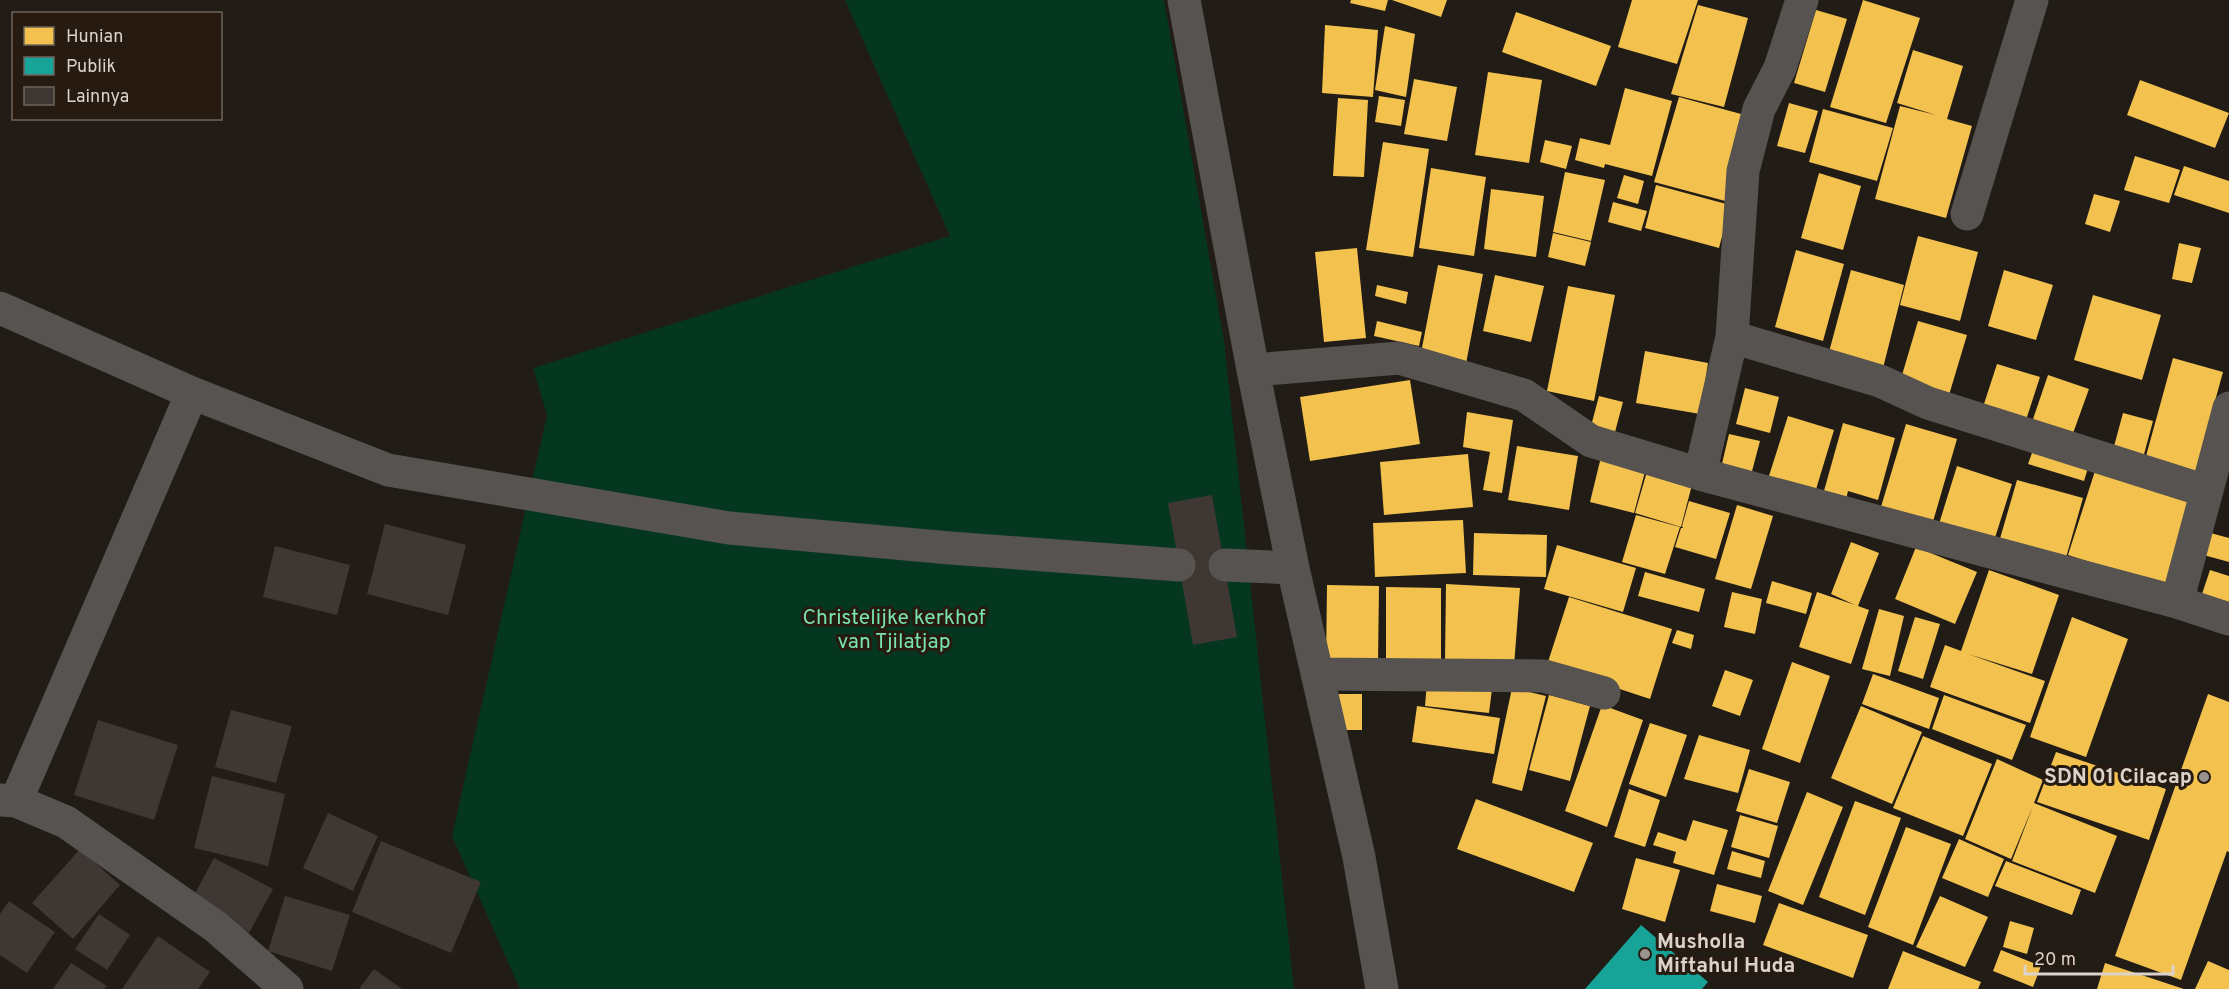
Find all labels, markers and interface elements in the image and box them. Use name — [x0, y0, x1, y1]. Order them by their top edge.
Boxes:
legend — [12, 12, 222, 120]
text: Hunian — [66, 26, 123, 49]
text: Publik — [66, 56, 116, 79]
text: Lainnya — [66, 86, 129, 109]
park label: Christelijke kerkhof van Tjilatjap — [802, 605, 986, 656]
place label: SDN 01 Cilacap — [2044, 764, 2192, 791]
marker: SDN 01 Cilacap — [2197, 770, 2211, 784]
place label: Musholla Miftahul Huda — [1657, 929, 1795, 980]
scale bar — [2025, 938, 2174, 976]
marker: Musholla Miftahul Huda — [1638, 947, 1652, 961]
text: 20 m — [2034, 949, 2076, 972]

